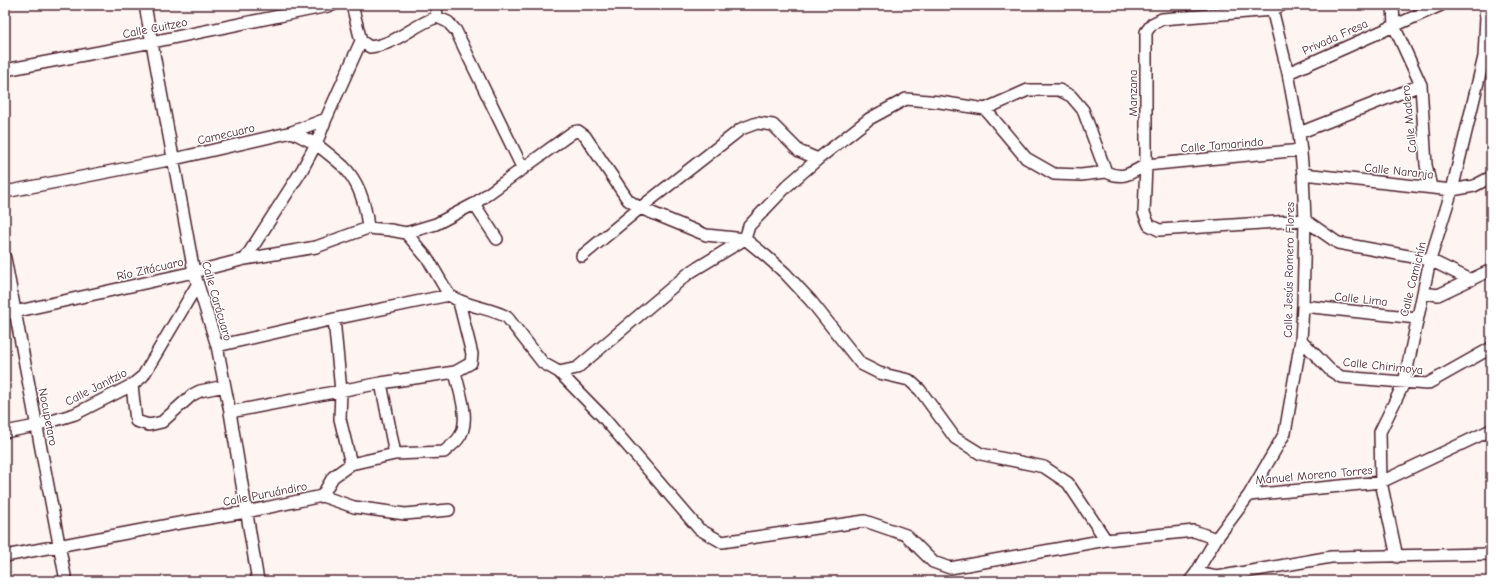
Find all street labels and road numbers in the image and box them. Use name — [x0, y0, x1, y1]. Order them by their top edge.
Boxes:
street label: Calle Cuitzeo — [121, 15, 189, 41]
street label: Privada Fresa — [1300, 16, 1370, 58]
street label: Manzana — [1126, 70, 1140, 116]
street label: Calle Madero — [1398, 84, 1420, 154]
street label: Camecuaro — [196, 121, 256, 147]
street label: Calle Tamarindo — [1180, 134, 1264, 156]
street label: Calle Naranja — [1364, 160, 1434, 182]
street label: Calle Jesús Romero Flores — [1281, 202, 1297, 338]
street label: Calle Camichín — [1397, 240, 1429, 318]
street label: Río Zitácuaro — [115, 255, 185, 283]
street label: Calle Carácuaro — [199, 260, 235, 342]
street label: Calle Lima — [1334, 289, 1388, 309]
street label: Calle Chirimoya — [1342, 355, 1424, 377]
street label: Calle Janitzio — [63, 365, 129, 409]
street label: Nocupetaro — [36, 387, 60, 447]
street label: Manuel Moreno Torres — [1255, 463, 1373, 487]
street label: Calle Puruándiro — [222, 479, 308, 509]

